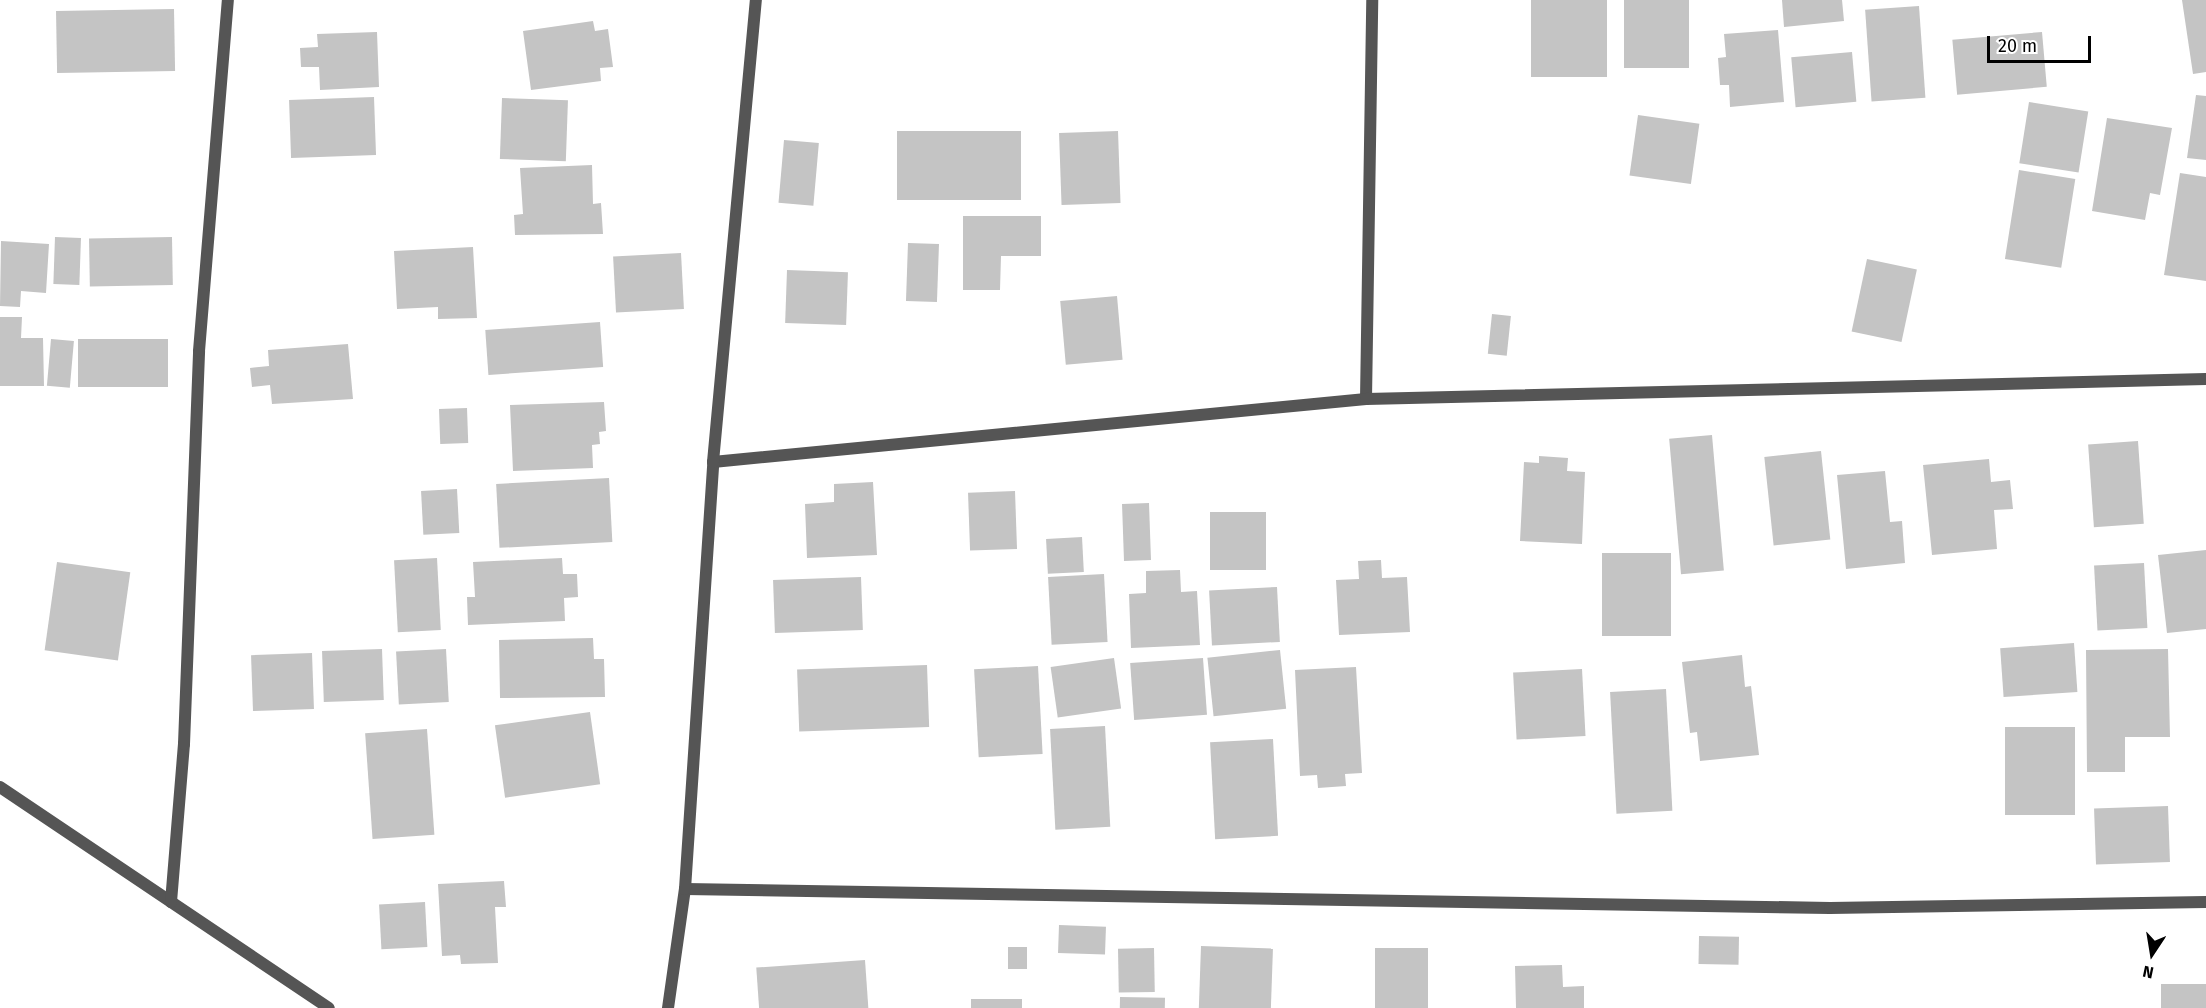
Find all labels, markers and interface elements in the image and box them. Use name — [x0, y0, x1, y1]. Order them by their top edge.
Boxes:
scale bar — [1990, 24, 2094, 62]
text: 20 m — [1998, 35, 2037, 57]
north arrow — [2122, 924, 2182, 984]
text: N — [2141, 962, 2155, 982]

